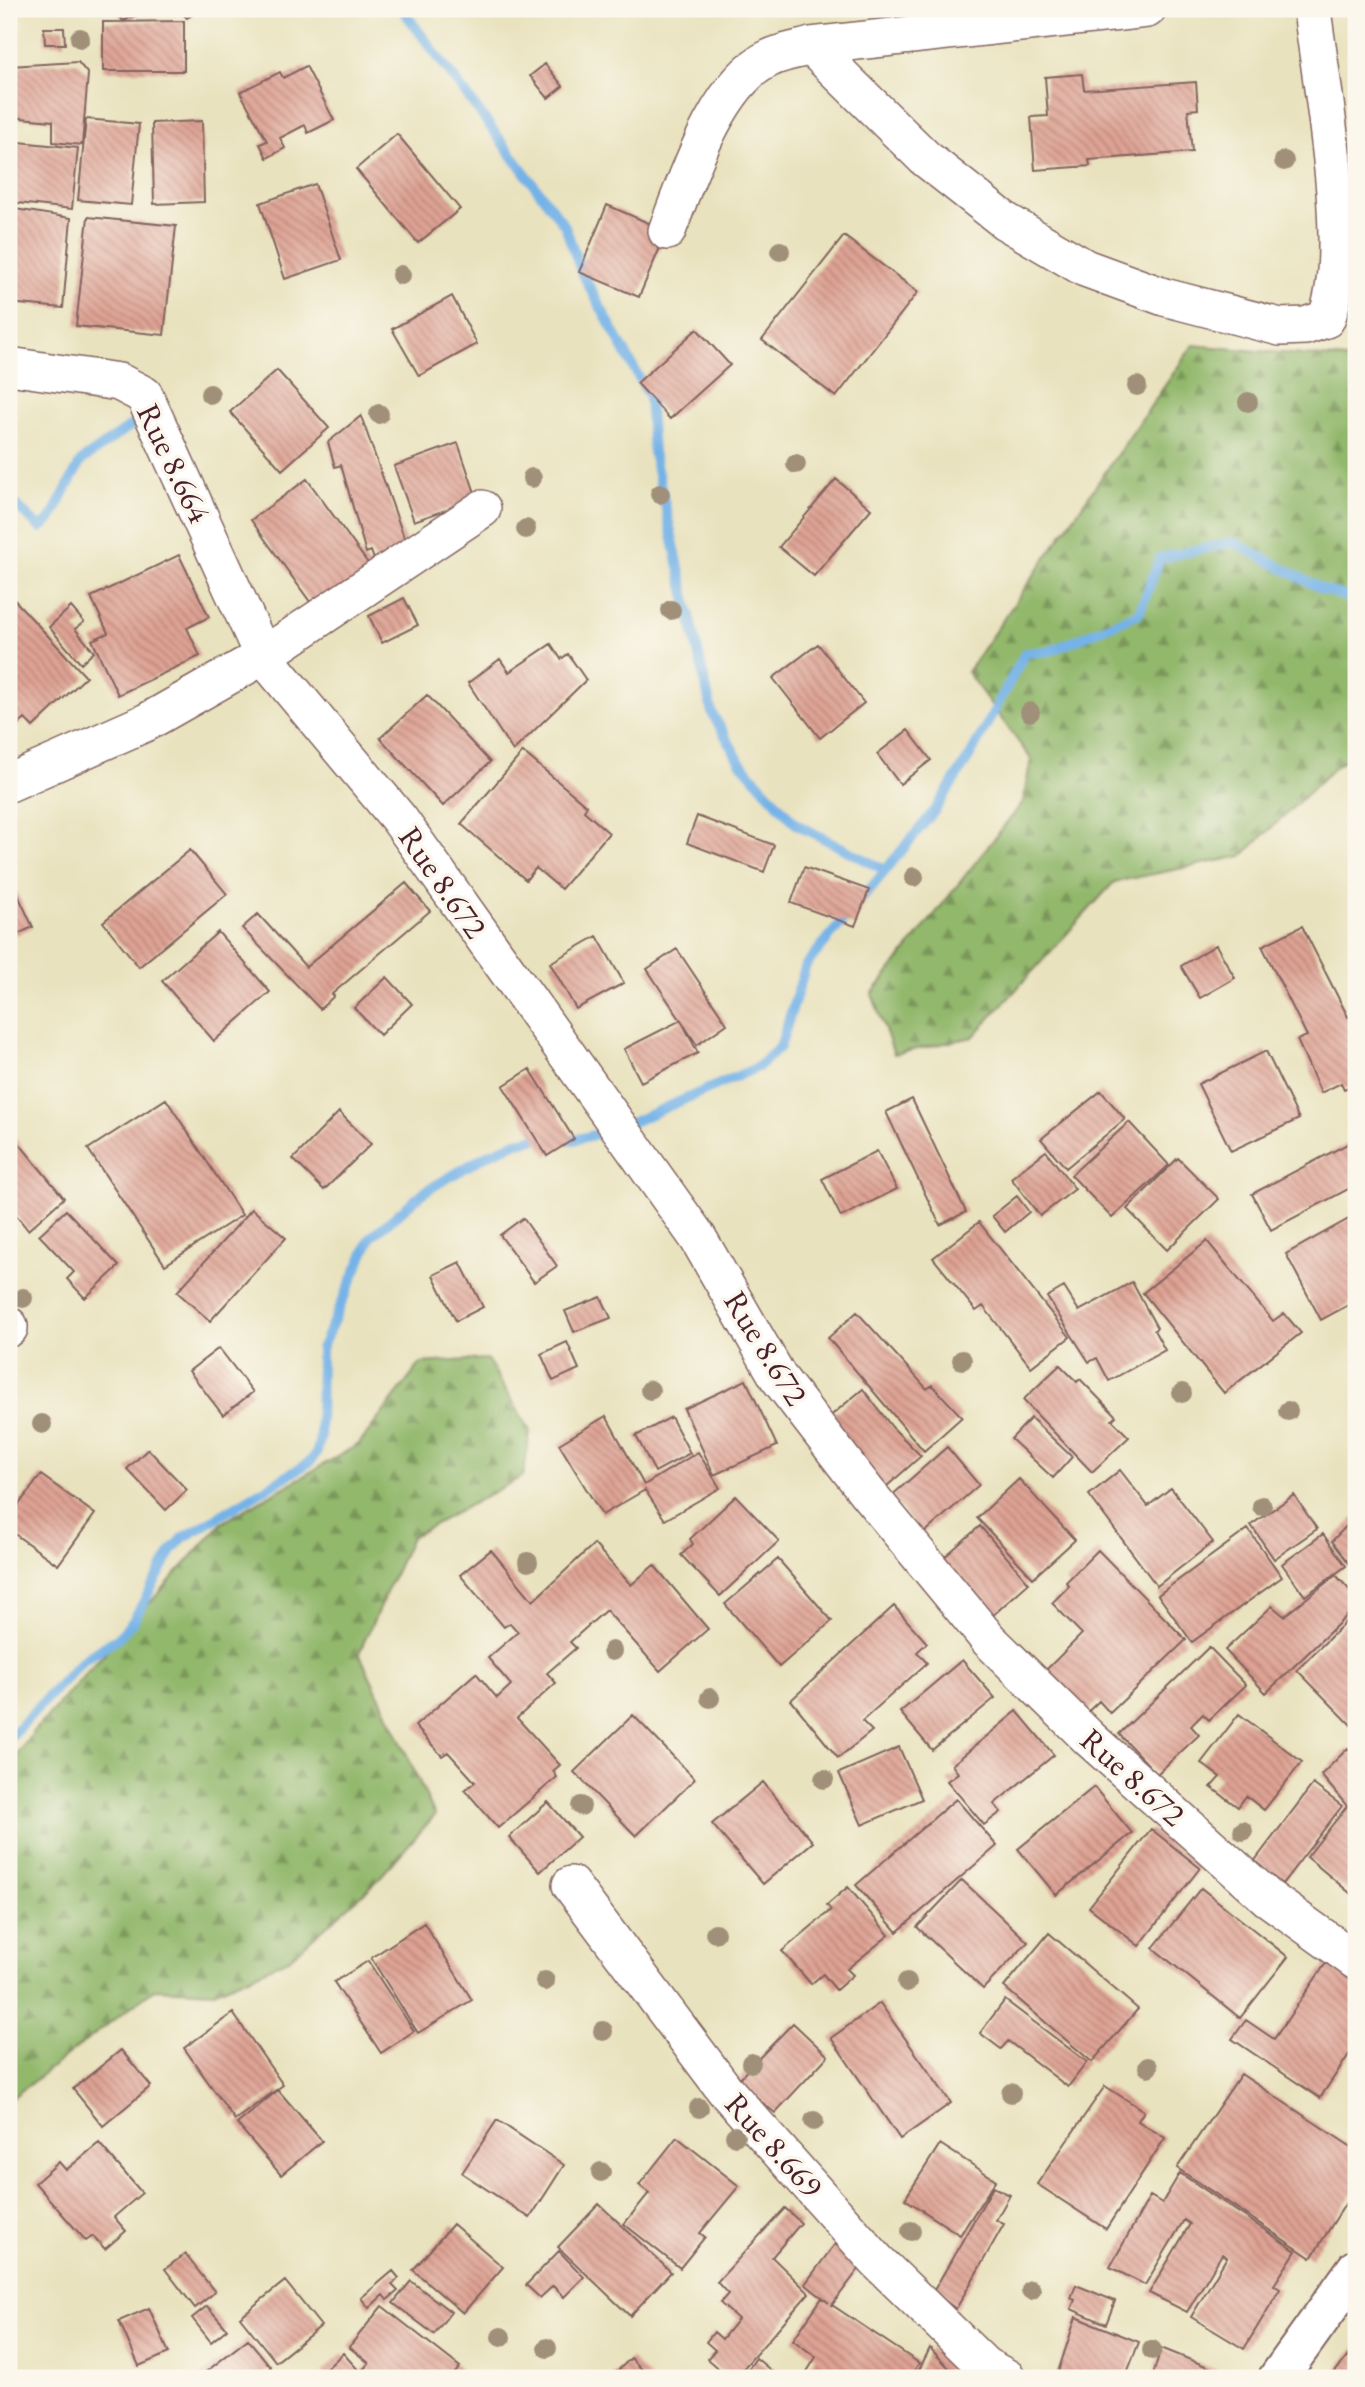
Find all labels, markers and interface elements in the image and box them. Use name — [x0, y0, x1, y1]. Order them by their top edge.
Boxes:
street label: Rue 8.664 — [127, 397, 221, 530]
street label: Rue 8.672 — [389, 818, 497, 947]
street label: Rue 8.672 — [714, 1283, 818, 1414]
street label: Rue 8.672 — [1072, 1719, 1195, 1836]
street label: Rue 8.669 — [716, 2084, 832, 2206]

